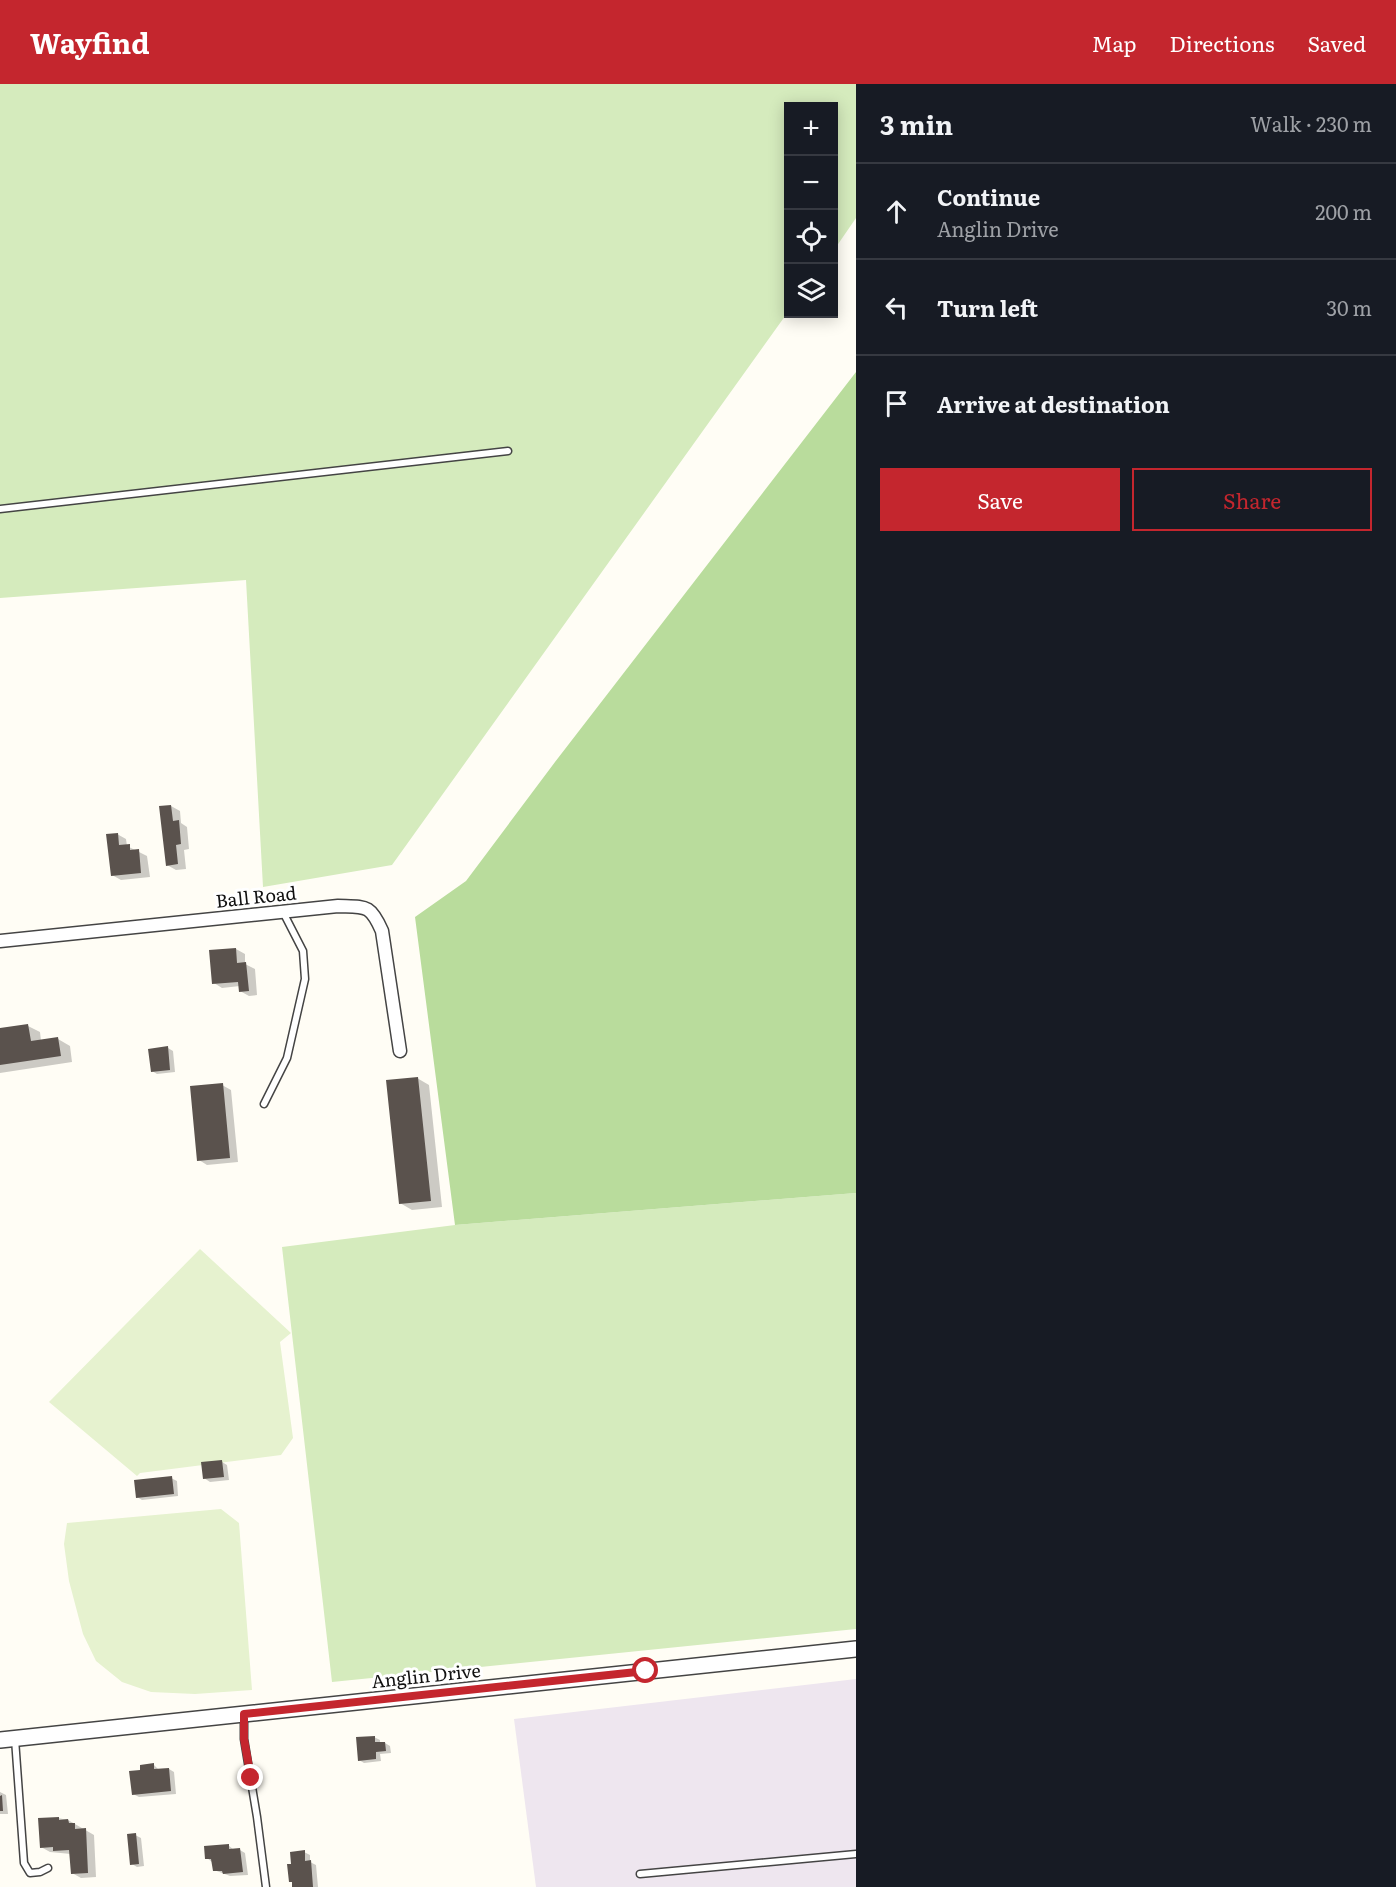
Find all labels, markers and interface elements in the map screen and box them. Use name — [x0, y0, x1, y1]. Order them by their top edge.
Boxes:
text: Wayfind — [30, 21, 150, 63]
text: Map — [1092, 27, 1137, 58]
text: Directions — [1170, 27, 1275, 58]
text: Saved — [1308, 27, 1366, 58]
map controls — [784, 102, 838, 318]
button: + — [784, 102, 838, 156]
text: 3 min — [880, 104, 953, 143]
text: Walk · 230 m — [1250, 108, 1372, 138]
button: − — [784, 156, 838, 210]
text: Continue — [937, 180, 1040, 213]
icon: ahead — [880, 195, 913, 228]
text: 200 m — [1315, 196, 1372, 226]
button: locate — [784, 210, 838, 264]
text: Anglin Drive — [937, 213, 1059, 243]
button: layers — [784, 264, 838, 318]
icon: left — [880, 291, 913, 324]
text: Turn left — [937, 291, 1038, 324]
text: 30 m — [1326, 292, 1372, 322]
icon: arrive — [880, 387, 913, 420]
text: Arrive at destination — [937, 387, 1170, 420]
button: Save — [880, 468, 1120, 531]
button: Share — [1132, 468, 1372, 531]
street label: Ball Road — [214, 878, 298, 914]
street label: Anglin Drive — [370, 1656, 482, 1694]
route start — [632, 1657, 658, 1683]
route end — [237, 1764, 263, 1790]

